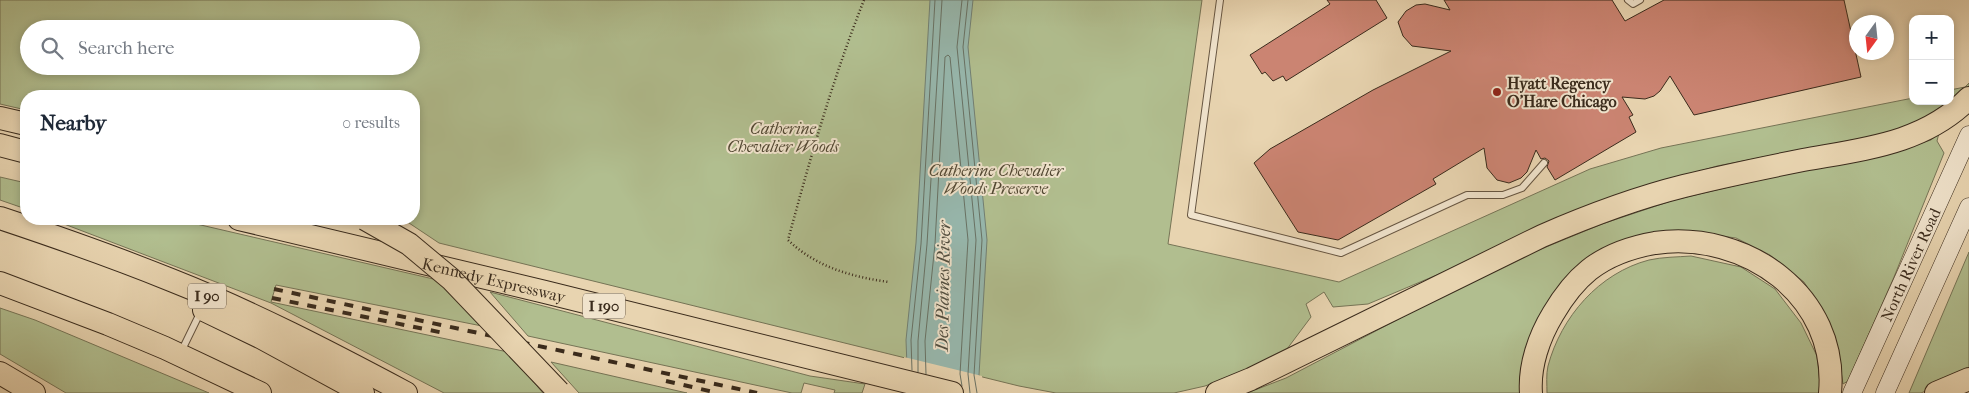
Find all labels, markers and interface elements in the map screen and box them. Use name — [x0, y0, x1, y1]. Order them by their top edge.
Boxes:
north arrow — [1849, 15, 1894, 60]
map controls — [1909, 15, 1954, 105]
button: + — [1909, 15, 1954, 60]
search box — [20, 20, 420, 75]
icon: search — [38, 34, 66, 62]
text: Search here — [78, 37, 174, 59]
button: − — [1909, 60, 1954, 105]
place label: Hyatt Regency O'Hare Chicago — [1507, 74, 1617, 112]
marker: Hyatt Regency O'Hare Chicago — [1491, 86, 1503, 98]
text: Nearby — [40, 111, 106, 135]
text: 0 results — [342, 113, 400, 132]
park label: Catherine Chevalier Woods — [727, 119, 840, 156]
park label: Catherine Chevalier Woods Preserve — [929, 161, 1065, 198]
street label: North River Road — [1877, 205, 1945, 324]
water label: Des Plaines River — [932, 219, 955, 352]
street label: Kennedy Expressway — [420, 254, 568, 307]
road number: I 90 — [188, 284, 226, 308]
road number: I 190 — [583, 294, 625, 318]

